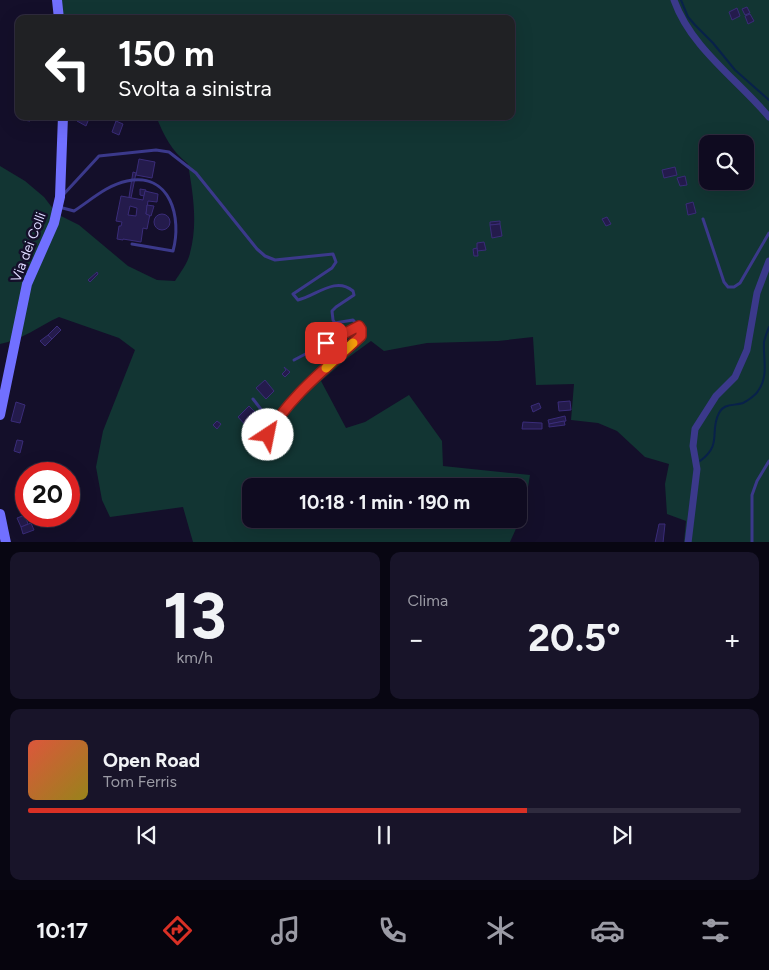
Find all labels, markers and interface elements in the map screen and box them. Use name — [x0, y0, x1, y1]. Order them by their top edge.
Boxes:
text: 150 m — [118, 33, 215, 75]
icon: left — [35, 35, 100, 100]
text: Svolta a sinistra — [118, 75, 272, 102]
map controls — [699, 135, 754, 190]
button: search — [699, 135, 754, 190]
street label: Via dei Colli — [7, 210, 50, 285]
pin — [305, 322, 347, 364]
icon: arrive — [312, 329, 340, 357]
position arrow — [241, 408, 293, 460]
speed limit sign: 20 — [15, 462, 80, 527]
text: 10:18 · 1 min · 190 m — [299, 491, 470, 514]
text: 13 — [163, 576, 227, 654]
text: Clima — [408, 591, 448, 610]
text: 20.5° — [528, 615, 621, 661]
text: − — [408, 622, 425, 656]
text: + — [724, 622, 741, 656]
text: km/h — [176, 648, 213, 667]
text: Open Road — [103, 749, 200, 772]
text: Tom Ferris — [103, 772, 177, 791]
icon: previous — [133, 821, 161, 849]
icon: pause — [370, 821, 398, 849]
icon: next — [608, 821, 636, 849]
icon: directions — [160, 913, 195, 948]
icon: music — [268, 913, 303, 948]
icon: phone — [375, 913, 410, 948]
icon: climate — [483, 913, 518, 948]
icon: car — [590, 913, 625, 948]
icon: filters — [698, 913, 733, 948]
text: 10:17 — [36, 917, 88, 944]

